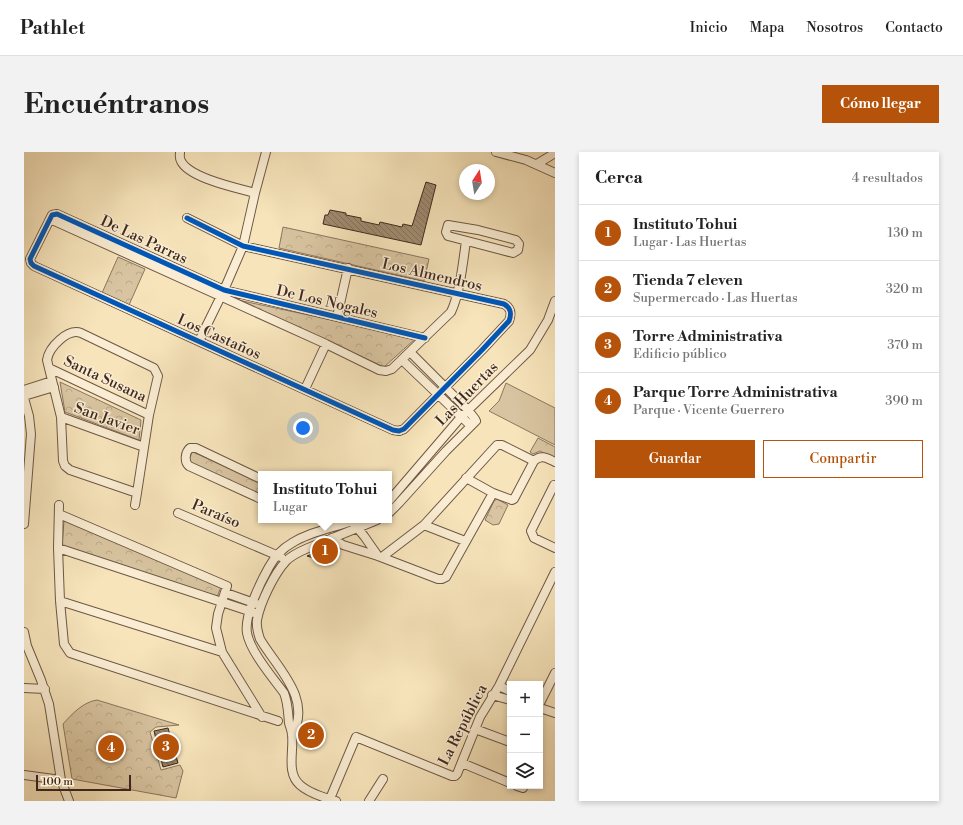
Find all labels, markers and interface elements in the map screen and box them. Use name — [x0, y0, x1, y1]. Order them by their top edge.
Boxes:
text: Pathlet — [20, 16, 85, 40]
text: Inicio — [690, 19, 728, 37]
text: Mapa — [750, 19, 784, 37]
text: Nosotros — [806, 19, 863, 37]
text: Contacto — [885, 19, 943, 37]
button: Cómo llegar — [822, 85, 939, 123]
text: Encuéntranos — [24, 87, 209, 122]
north arrow — [459, 164, 495, 200]
text: Cerca — [595, 167, 643, 189]
text: 4 resultados — [852, 170, 923, 186]
street label: De Las Parras — [97, 212, 191, 268]
text: Instituto Tohui — [633, 215, 737, 234]
text: 1 — [605, 225, 611, 241]
text: 130 m — [888, 225, 923, 241]
text: Lugar · Las Huertas — [633, 234, 746, 250]
street label: Los Almendros — [380, 254, 484, 296]
text: Tienda 7 eleven — [633, 271, 743, 290]
street label: De Los Nogales — [274, 281, 380, 323]
text: 2 — [604, 281, 612, 297]
text: 320 m — [886, 281, 923, 297]
text: Supermercado · Las Huertas — [633, 290, 798, 306]
street label: Los Castaños — [174, 310, 264, 364]
text: Torre Administrativa — [633, 327, 783, 346]
text: 3 — [604, 337, 612, 353]
text: 370 m — [887, 337, 923, 353]
text: Edificio público — [633, 346, 727, 362]
street label: Santa Susana — [61, 352, 150, 407]
street label: Las Huertas — [432, 358, 502, 430]
text: Parque Torre Administrativa — [633, 383, 838, 402]
text: 4 — [604, 393, 612, 409]
text: 390 m — [885, 393, 923, 409]
street label: San Javier — [72, 398, 143, 440]
text: Parque · Vicente Guerrero — [633, 402, 785, 418]
your location — [293, 418, 313, 438]
button: Guardar — [595, 440, 755, 478]
button: Compartir — [763, 440, 923, 478]
popup — [258, 471, 392, 523]
text: Instituto Tohui — [273, 480, 377, 499]
street label: Paraíso — [189, 495, 243, 533]
text: Lugar — [273, 499, 308, 515]
pin: 1 — [312, 536, 338, 566]
street label: La República — [434, 681, 492, 769]
map controls — [507, 681, 543, 789]
button: + — [507, 681, 543, 717]
button: − — [507, 717, 543, 753]
pin: 2 — [298, 720, 324, 750]
pin: 3 — [153, 732, 179, 762]
pin: 4 — [98, 733, 124, 763]
button: layers — [507, 753, 543, 789]
scale bar — [36, 773, 131, 792]
text: 100 m — [42, 775, 73, 789]

